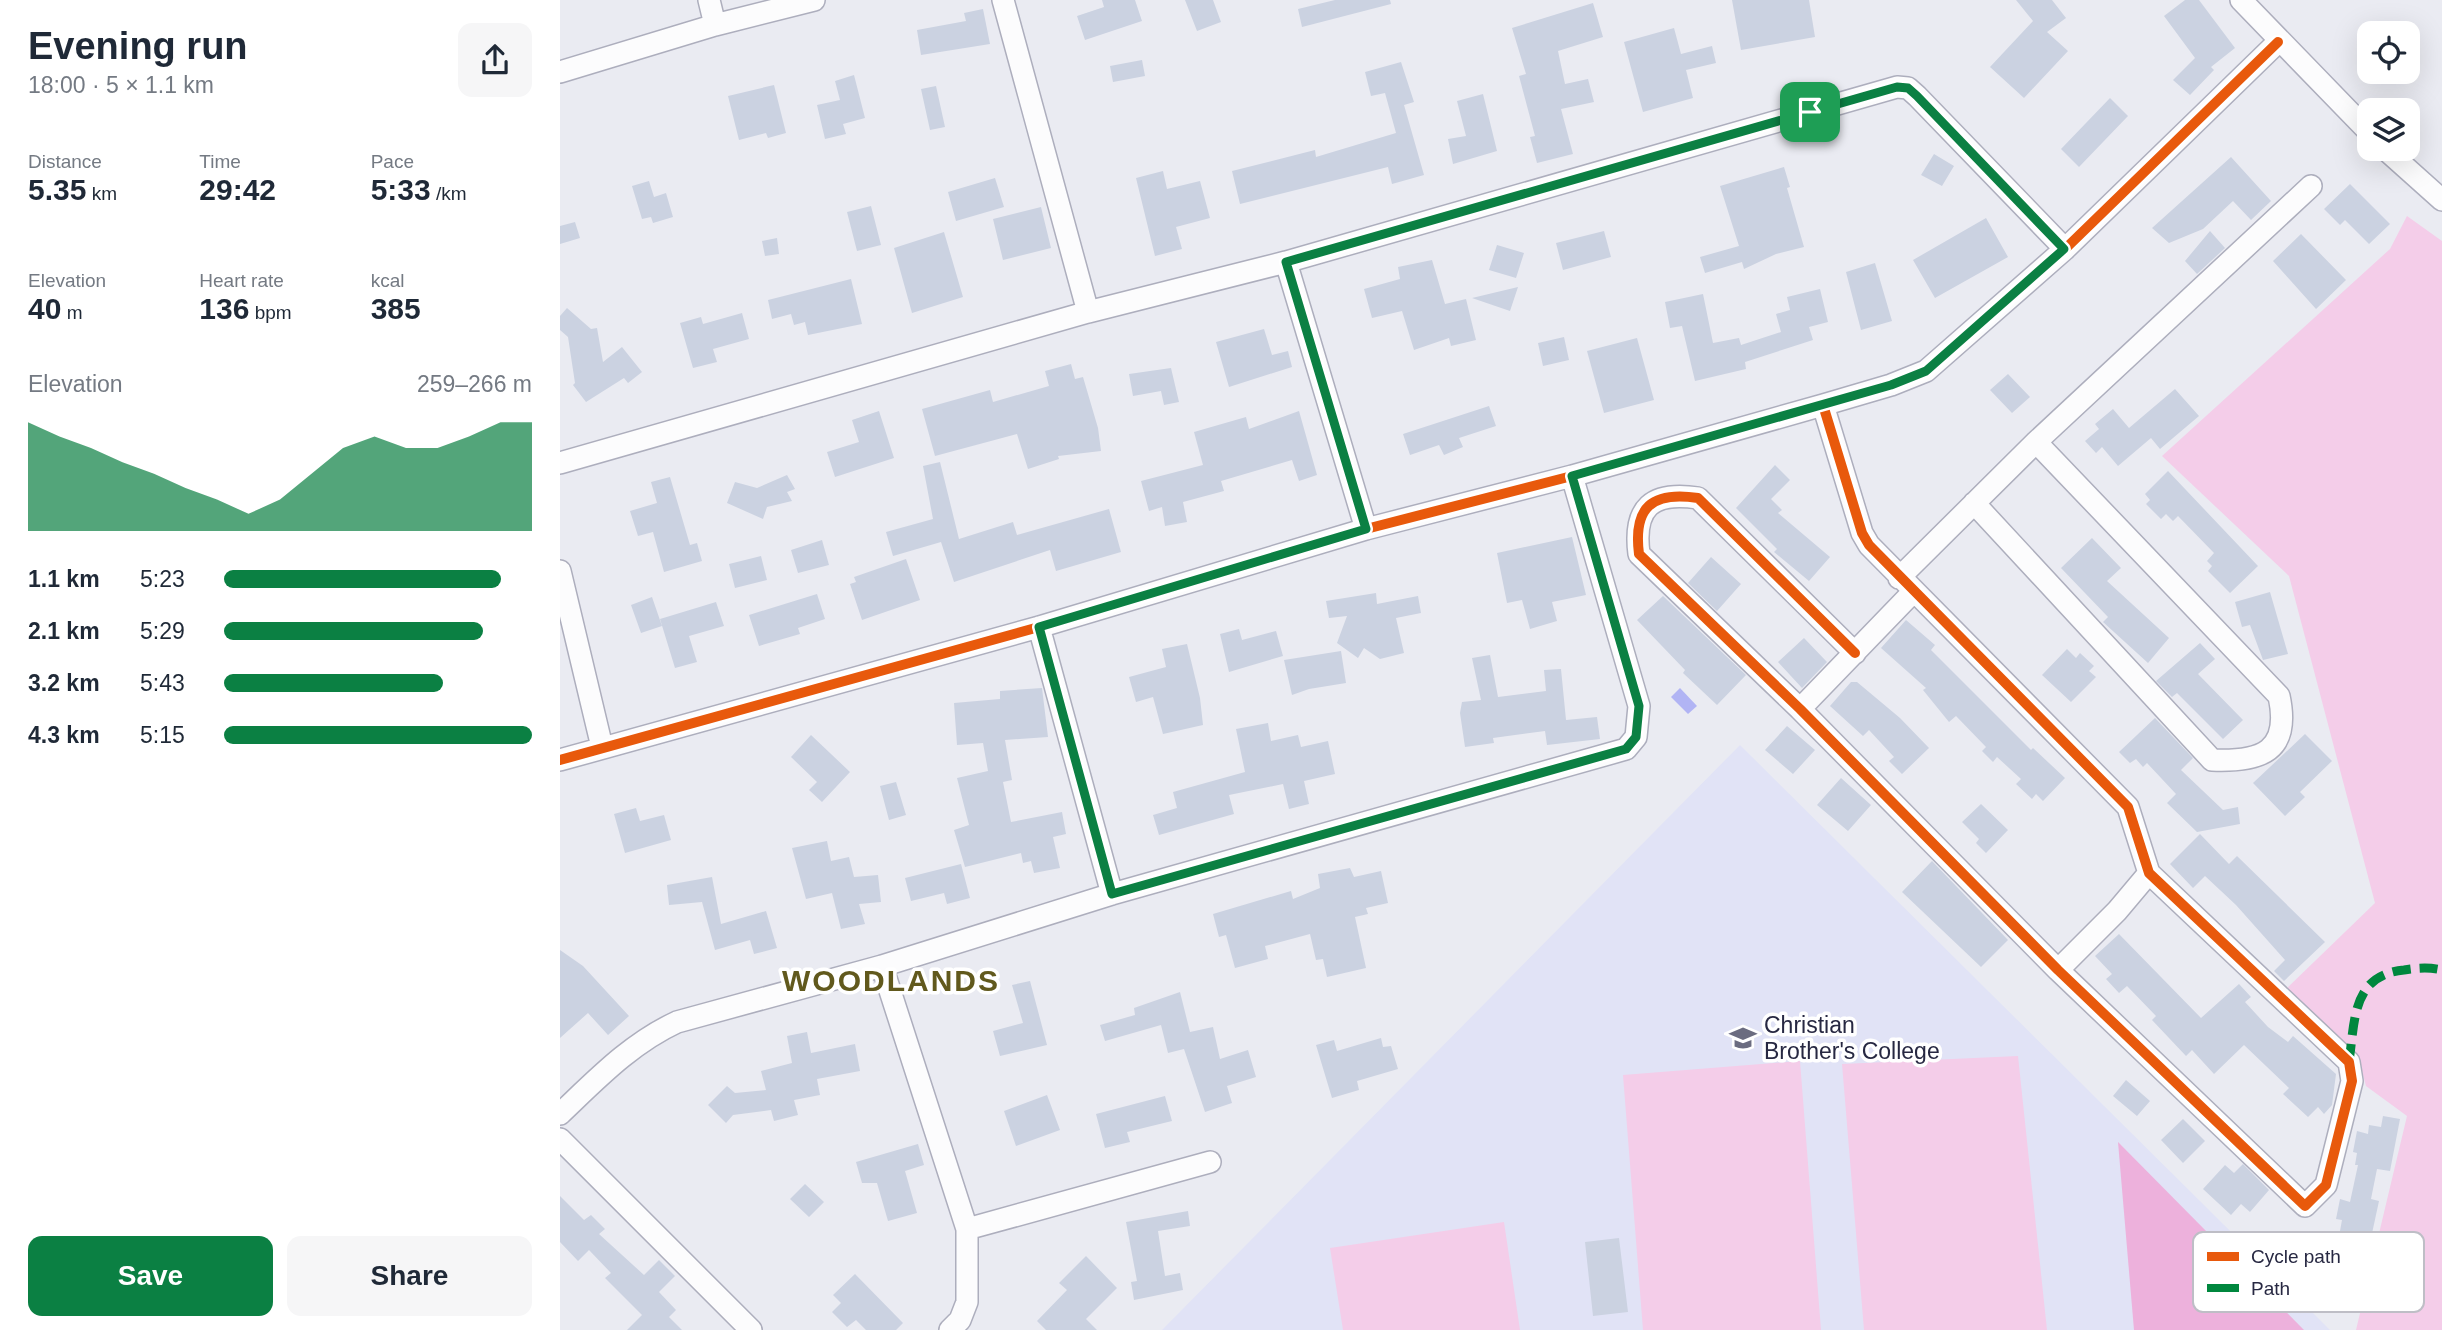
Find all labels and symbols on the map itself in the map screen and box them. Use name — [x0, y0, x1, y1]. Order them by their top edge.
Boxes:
pin — [1780, 82, 1840, 142]
district label: WOODLANDS — [782, 964, 1000, 997]
place label: Christian Brother's College — [1764, 1012, 1940, 1064]
school or university icon: Christian Brother's College — [1728, 1023, 1758, 1053]
legend — [2193, 1232, 2424, 1312]
text: Cycle path — [2251, 1246, 2341, 1267]
text: Path — [2251, 1278, 2290, 1299]

